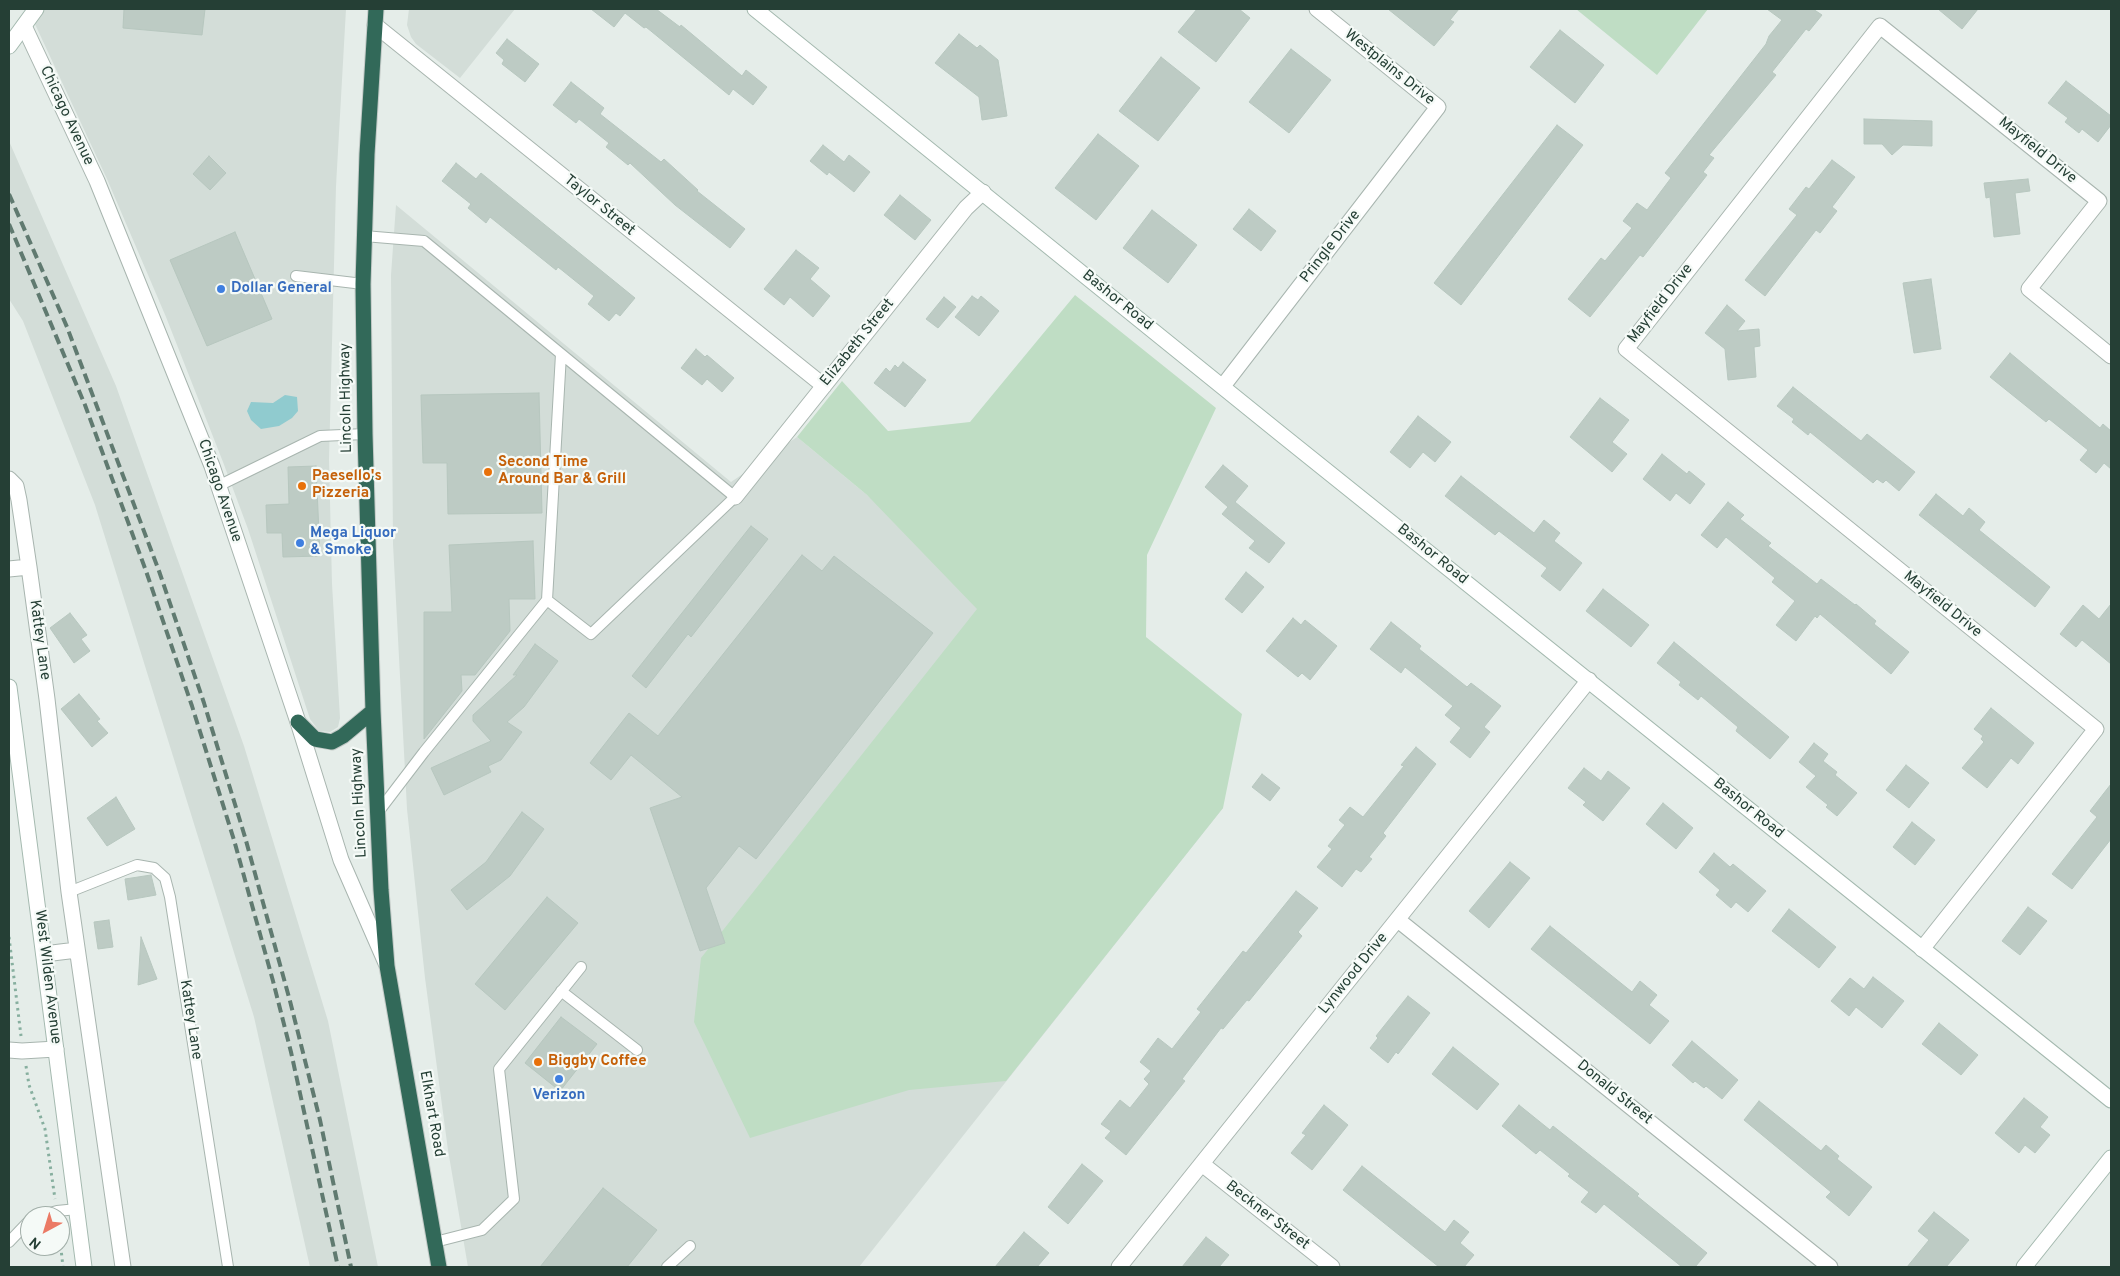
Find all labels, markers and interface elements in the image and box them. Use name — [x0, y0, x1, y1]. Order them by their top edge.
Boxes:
street label: Westplains Drive — [1340, 26, 1438, 110]
street label: Chicago Avenue — [35, 63, 97, 169]
street label: Mayfield Drive — [1994, 114, 2080, 188]
street label: Taylor Street — [560, 172, 638, 240]
street label: Pringle Drive — [1297, 207, 1365, 287]
street label: Mayfield Drive — [1624, 261, 1698, 347]
street label: Bashor Road — [1078, 267, 1156, 335]
place label: Dollar General — [231, 280, 332, 298]
marker: Dollar General — [215, 283, 227, 295]
street label: Elizabeth Street — [817, 296, 899, 390]
street label: Lincoln Highway — [337, 343, 357, 453]
street label: Chicago Avenue — [193, 437, 245, 545]
place label: Second Time Around Bar & Grill — [498, 454, 626, 489]
marker: Second Time Around Bar & Grill — [482, 466, 494, 478]
place label: Paesello's Pizzeria — [312, 468, 382, 503]
marker: Paesello's Pizzeria — [296, 480, 308, 492]
street label: Bashor Road — [1393, 521, 1471, 589]
place label: Mega Liquor & Smoke — [310, 525, 396, 560]
marker: Mega Liquor & Smoke — [294, 537, 306, 549]
street label: Mayfield Drive — [1899, 568, 1985, 642]
street label: Kattey Lane — [24, 599, 54, 681]
street label: Lincoln Highway — [348, 748, 372, 858]
street label: Bashor Road — [1709, 775, 1787, 843]
street label: West Wilden Avenue — [30, 909, 64, 1045]
street label: Lynwood Drive — [1316, 930, 1392, 1018]
street label: Kattey Lane — [175, 979, 205, 1061]
place label: Biggby Coffee — [548, 1053, 647, 1071]
marker: Biggby Coffee — [532, 1056, 544, 1068]
street label: Donald Street — [1573, 1057, 1655, 1129]
street label: Elkhart Road — [415, 1069, 447, 1159]
marker: Verizon — [553, 1073, 565, 1085]
place label: Verizon — [533, 1087, 585, 1105]
street label: Beckner Street — [1221, 1178, 1313, 1254]
north arrow — [20, 1206, 70, 1256]
text: N — [27, 1232, 45, 1252]

